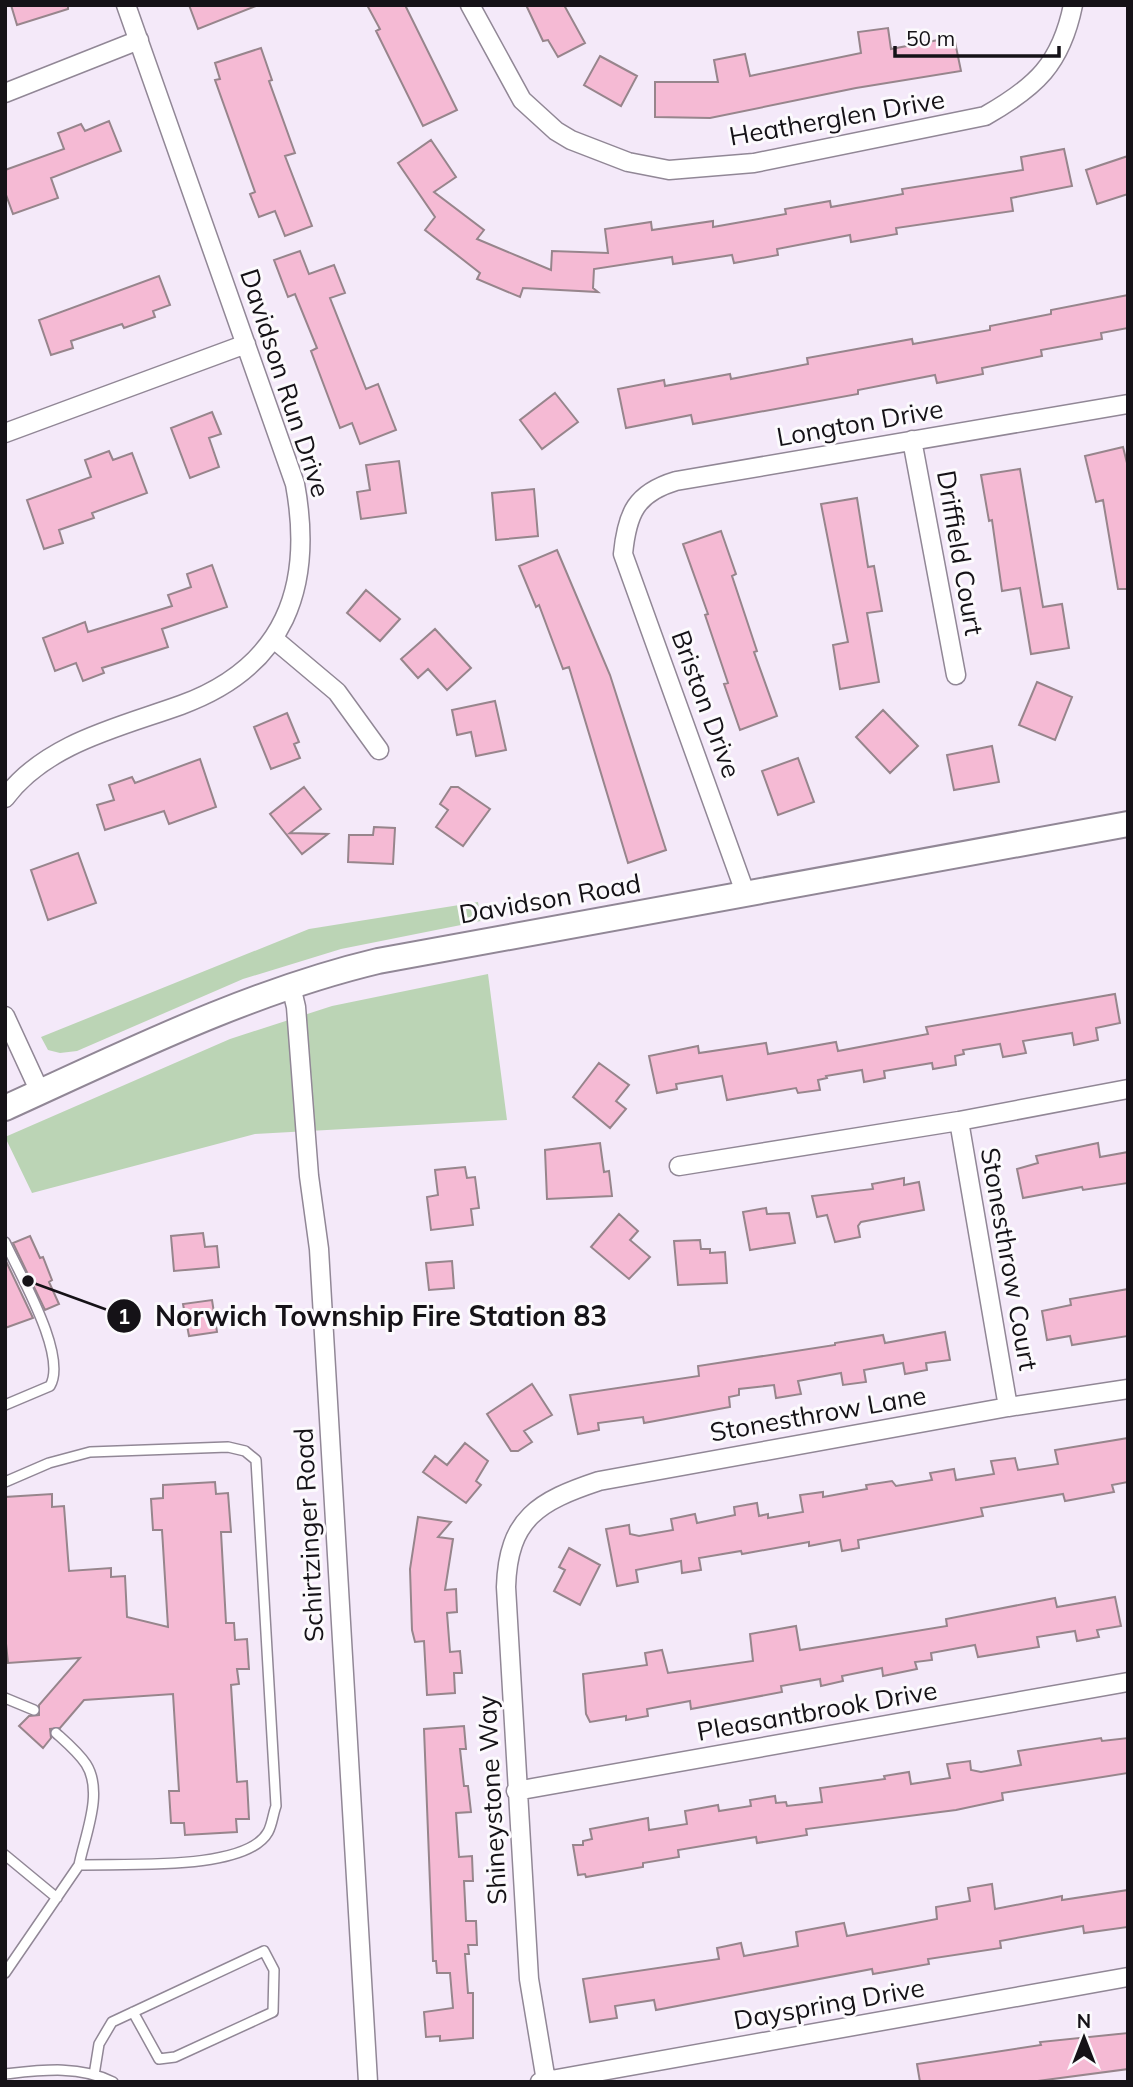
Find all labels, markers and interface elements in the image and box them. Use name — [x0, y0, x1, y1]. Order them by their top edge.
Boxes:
scale bar — [895, 14, 1060, 58]
text: 50 m — [906, 25, 955, 51]
street label: Heatherglen Drive — [727, 82, 947, 153]
street label: Davidson Run Drive — [233, 265, 338, 501]
street label: Longton Drive — [774, 392, 946, 453]
street label: Driffield Court — [930, 468, 991, 638]
street label: Briston Drive — [665, 625, 748, 782]
street label: Davidson Road — [456, 866, 643, 931]
street label: Stonesthrow Court — [974, 1145, 1045, 1373]
callout: Norwich Township Fire Station 83 — [106, 1292, 621, 1341]
text: Norwich Township Fire Station 83 — [155, 1298, 607, 1333]
text: 1 — [118, 1303, 130, 1329]
street label: Stonesthrow Lane — [707, 1378, 929, 1449]
street label: Schirtzinger Road — [286, 1427, 331, 1643]
street label: Pleasantbrook Drive — [694, 1673, 940, 1748]
street label: Shineystone Way — [470, 1694, 513, 1906]
street label: Dayspring Drive — [731, 1970, 927, 2037]
north arrow — [1049, 2003, 1119, 2073]
text: N — [1077, 2009, 1091, 2033]

